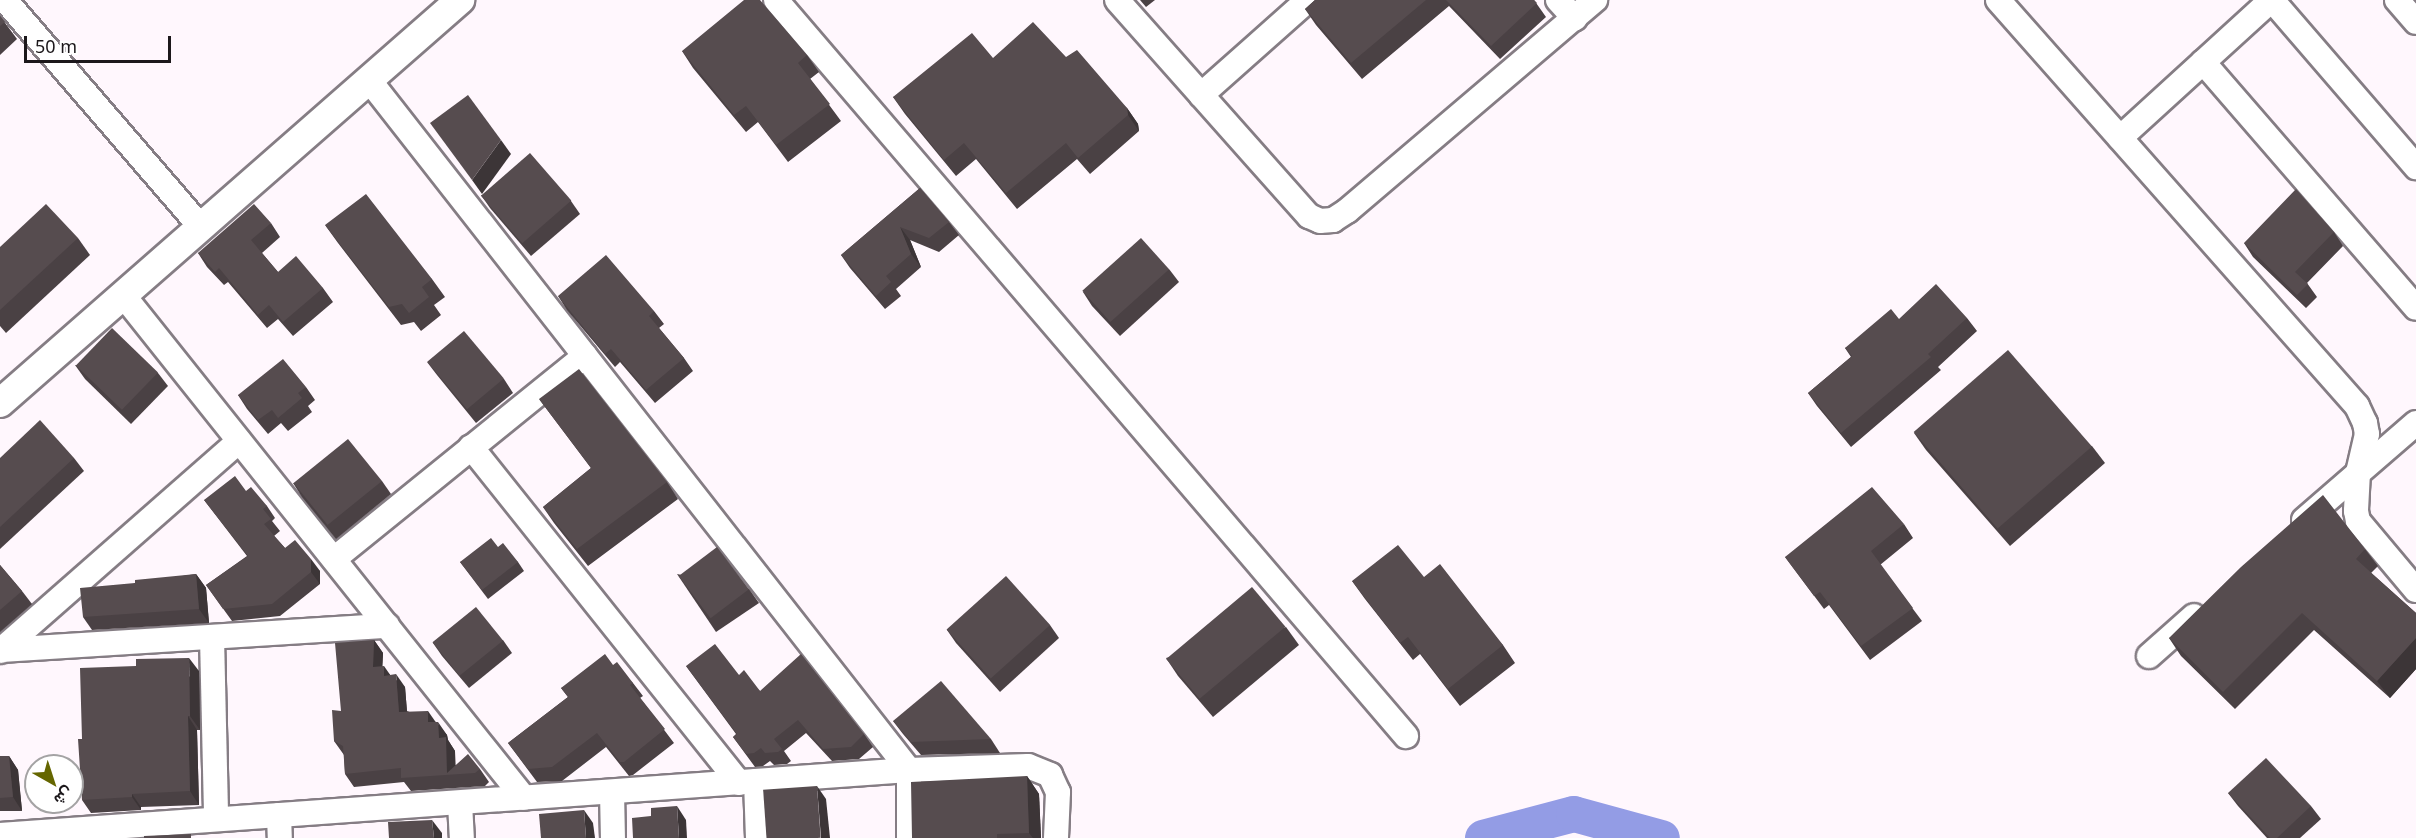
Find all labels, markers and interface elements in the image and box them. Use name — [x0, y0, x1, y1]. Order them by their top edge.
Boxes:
scale bar — [27, 24, 174, 62]
text: 50 m — [35, 34, 77, 58]
north arrow — [24, 754, 84, 814]
text: ش — [50, 782, 78, 811]

